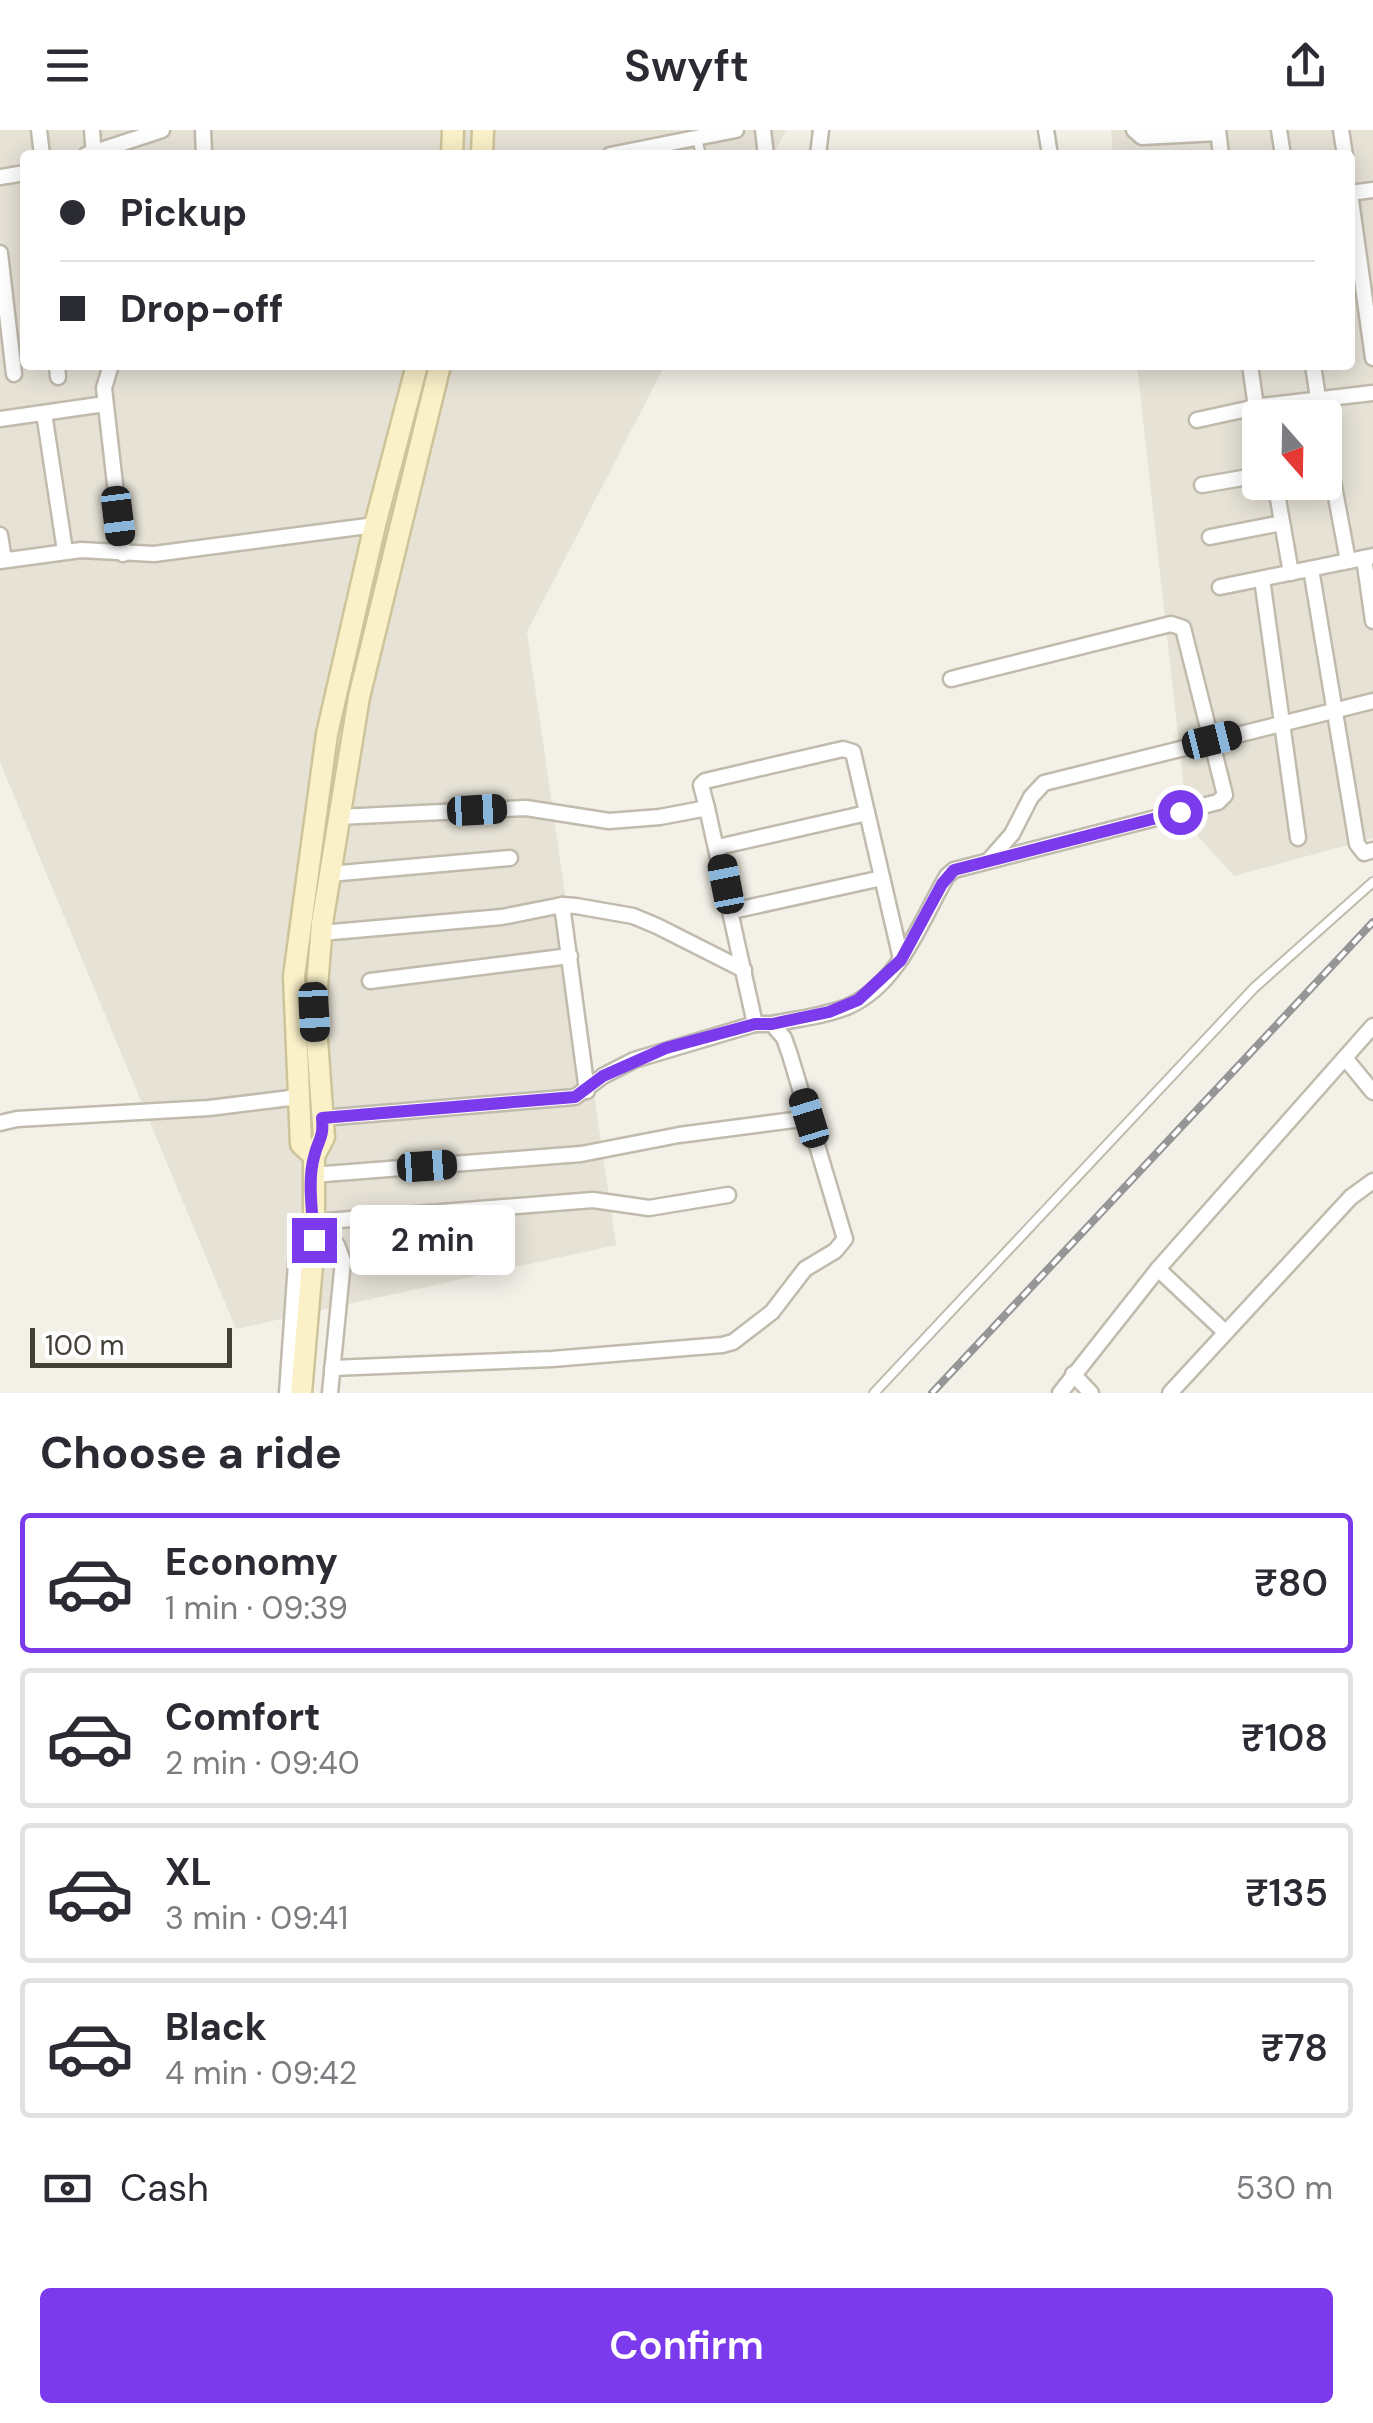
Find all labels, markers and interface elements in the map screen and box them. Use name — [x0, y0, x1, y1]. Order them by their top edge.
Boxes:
text: Swyft — [624, 36, 749, 95]
icon: menu — [40, 38, 95, 93]
icon: share — [1278, 38, 1333, 93]
text: Pickup — [120, 188, 247, 238]
text: Drop-off — [120, 284, 283, 334]
north arrow — [1242, 400, 1342, 500]
map controls — [1242, 400, 1342, 500]
car — [99, 484, 137, 548]
car — [1179, 718, 1245, 762]
route start — [1158, 790, 1203, 835]
car — [446, 793, 508, 827]
car — [706, 852, 746, 916]
car — [297, 981, 331, 1043]
car — [786, 1085, 832, 1151]
car — [396, 1149, 458, 1183]
callout: 2 min — [349, 1205, 514, 1275]
route end — [292, 1218, 337, 1263]
text: 2 min — [391, 1219, 474, 1261]
scale bar — [30, 1323, 232, 1368]
text: 100 m — [45, 1327, 124, 1364]
text: Choose a ride — [40, 1423, 342, 1482]
text: Economy — [165, 1537, 338, 1587]
icon: car — [45, 1538, 135, 1628]
text: ₹80 — [1254, 1558, 1328, 1608]
text: 1 min · 09:39 — [165, 1587, 348, 1629]
text: Comfort — [165, 1692, 321, 1742]
icon: car — [45, 1693, 135, 1783]
text: ₹108 — [1241, 1713, 1328, 1763]
text: 2 min · 09:40 — [165, 1742, 360, 1784]
text: XL — [165, 1847, 212, 1897]
icon: car — [45, 1848, 135, 1938]
text: ₹135 — [1245, 1868, 1328, 1918]
text: 3 min · 09:41 — [165, 1897, 348, 1939]
text: Black — [165, 2002, 267, 2052]
icon: car — [45, 2003, 135, 2093]
text: ₹78 — [1261, 2023, 1328, 2073]
text: 4 min · 09:42 — [165, 2052, 357, 2094]
icon: cash — [40, 2161, 95, 2216]
text: Cash — [120, 2163, 209, 2213]
text: 530 m — [1236, 2167, 1333, 2209]
button: Confirm — [40, 2288, 1333, 2403]

